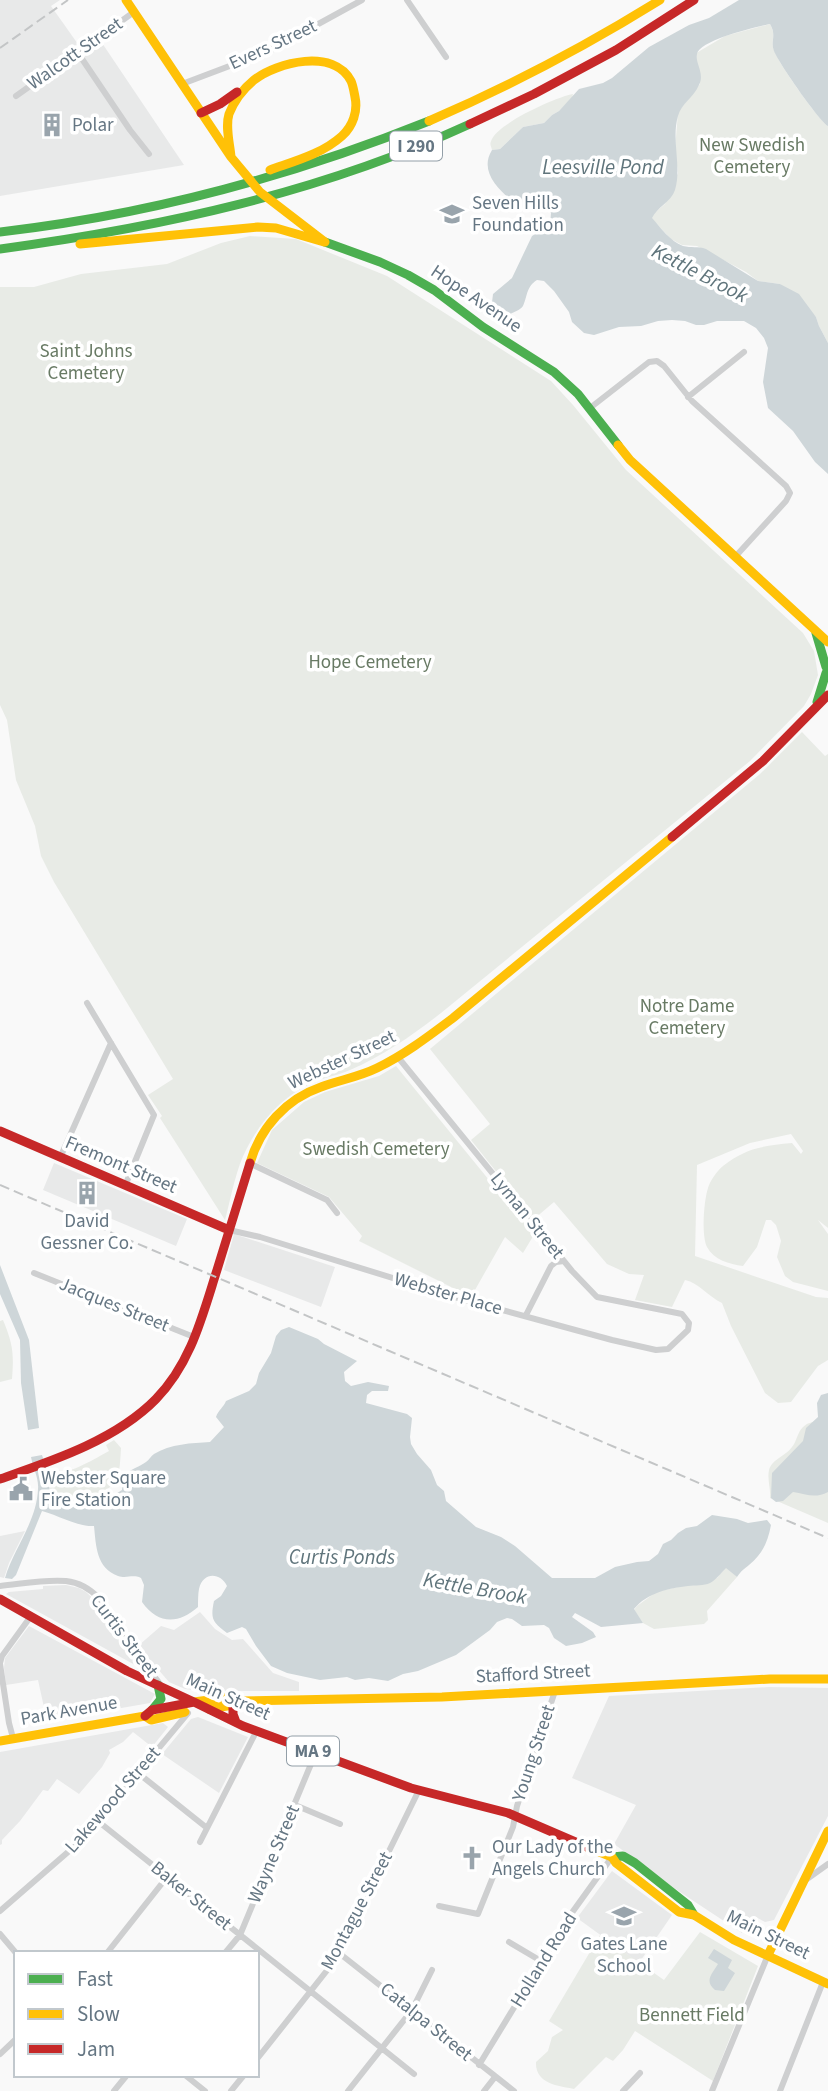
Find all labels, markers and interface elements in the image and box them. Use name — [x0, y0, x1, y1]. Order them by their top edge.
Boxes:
street label: Walcott Street — [22, 11, 129, 97]
street label: Evers Street — [225, 13, 322, 77]
building icon: Polar — [38, 111, 66, 139]
place label: Polar — [72, 112, 114, 139]
road number: I 290 — [390, 132, 442, 160]
park label: New Swedish Cemetery — [699, 132, 805, 181]
water label: Leesville Pond — [542, 152, 664, 182]
place label: Seven Hills Foundation — [472, 190, 564, 239]
school or university icon: Seven Hills Foundation — [438, 200, 466, 228]
water label: Kettle Brook — [646, 236, 754, 311]
street label: Hope Avenue — [425, 258, 527, 340]
park label: Saint Johns Cemetery — [39, 338, 133, 387]
park label: Hope Cemetery — [308, 649, 432, 676]
park label: Notre Dame Cemetery — [640, 993, 734, 1042]
street label: Webster Street — [284, 1023, 401, 1097]
street label: Fremont Street — [61, 1129, 182, 1201]
park label: Swedish Cemetery — [302, 1136, 450, 1163]
street label: Lyman Street — [484, 1167, 571, 1266]
building icon: David Gessner Co. — [73, 1179, 101, 1207]
place label: David Gessner Co. — [41, 1208, 133, 1257]
street label: Webster Place — [391, 1266, 505, 1322]
street label: Jacques Street — [55, 1271, 174, 1340]
place label: Webster Square Fire Station — [41, 1465, 166, 1514]
public building icon: Webster Square Fire Station — [7, 1475, 35, 1503]
water label: Curtis Ponds — [289, 1542, 395, 1572]
water label: Kettle Brook — [421, 1564, 530, 1612]
street label: Curtis Street — [84, 1589, 165, 1684]
street label: Stafford Street — [475, 1657, 592, 1690]
street label: Main Street — [181, 1666, 275, 1728]
street label: Park Avenue — [18, 1689, 120, 1733]
street label: Young Street — [505, 1701, 563, 1806]
road number: MA 9 — [287, 1736, 339, 1766]
street label: Lakewood Street — [59, 1740, 167, 1859]
street label: Wayne Street — [241, 1800, 307, 1907]
place label: Our Lady of the Angels Church — [492, 1834, 613, 1883]
church icon: Our Lady of the Angels Church — [458, 1844, 486, 1872]
street label: Montague Street — [314, 1846, 400, 1975]
street label: Baker Street — [145, 1855, 238, 1937]
school or university icon: Gates Lane School — [610, 1902, 638, 1930]
street label: Main Street — [722, 1903, 815, 1967]
street label: Holland Road — [504, 1907, 584, 2013]
place label: Gates Lane School — [580, 1931, 668, 1980]
legend — [14, 1951, 259, 2077]
text: Fast — [77, 1964, 113, 1994]
street label: Catalpa Street — [374, 1976, 478, 2068]
text: Slow — [77, 1999, 120, 2029]
park label: Bennett Field — [639, 2002, 745, 2029]
text: Jam — [77, 2034, 115, 2064]

